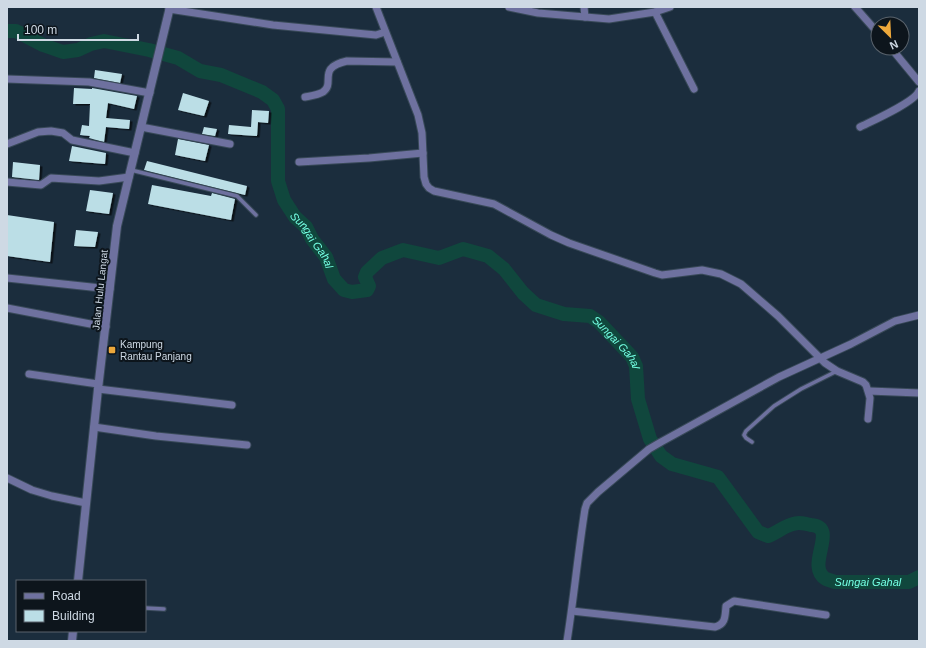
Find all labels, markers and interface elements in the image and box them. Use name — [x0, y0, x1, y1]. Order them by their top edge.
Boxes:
scale bar — [18, 16, 138, 42]
north arrow — [870, 16, 910, 56]
text: 100 m — [24, 23, 57, 37]
text: N — [888, 38, 900, 52]
water label: Sungai Gahal — [288, 210, 336, 270]
street label: Jalan Hulu Langat — [90, 249, 110, 331]
water label: Sungai Gahal — [590, 314, 642, 369]
place label: Kampung Rantau Panjang — [120, 339, 192, 362]
marker: Kampung Rantau Panjang — [107, 345, 117, 355]
water label: Sungai Gahal — [835, 576, 902, 588]
legend — [16, 580, 146, 632]
text: Road — [52, 589, 81, 603]
text: Building — [52, 609, 95, 623]

